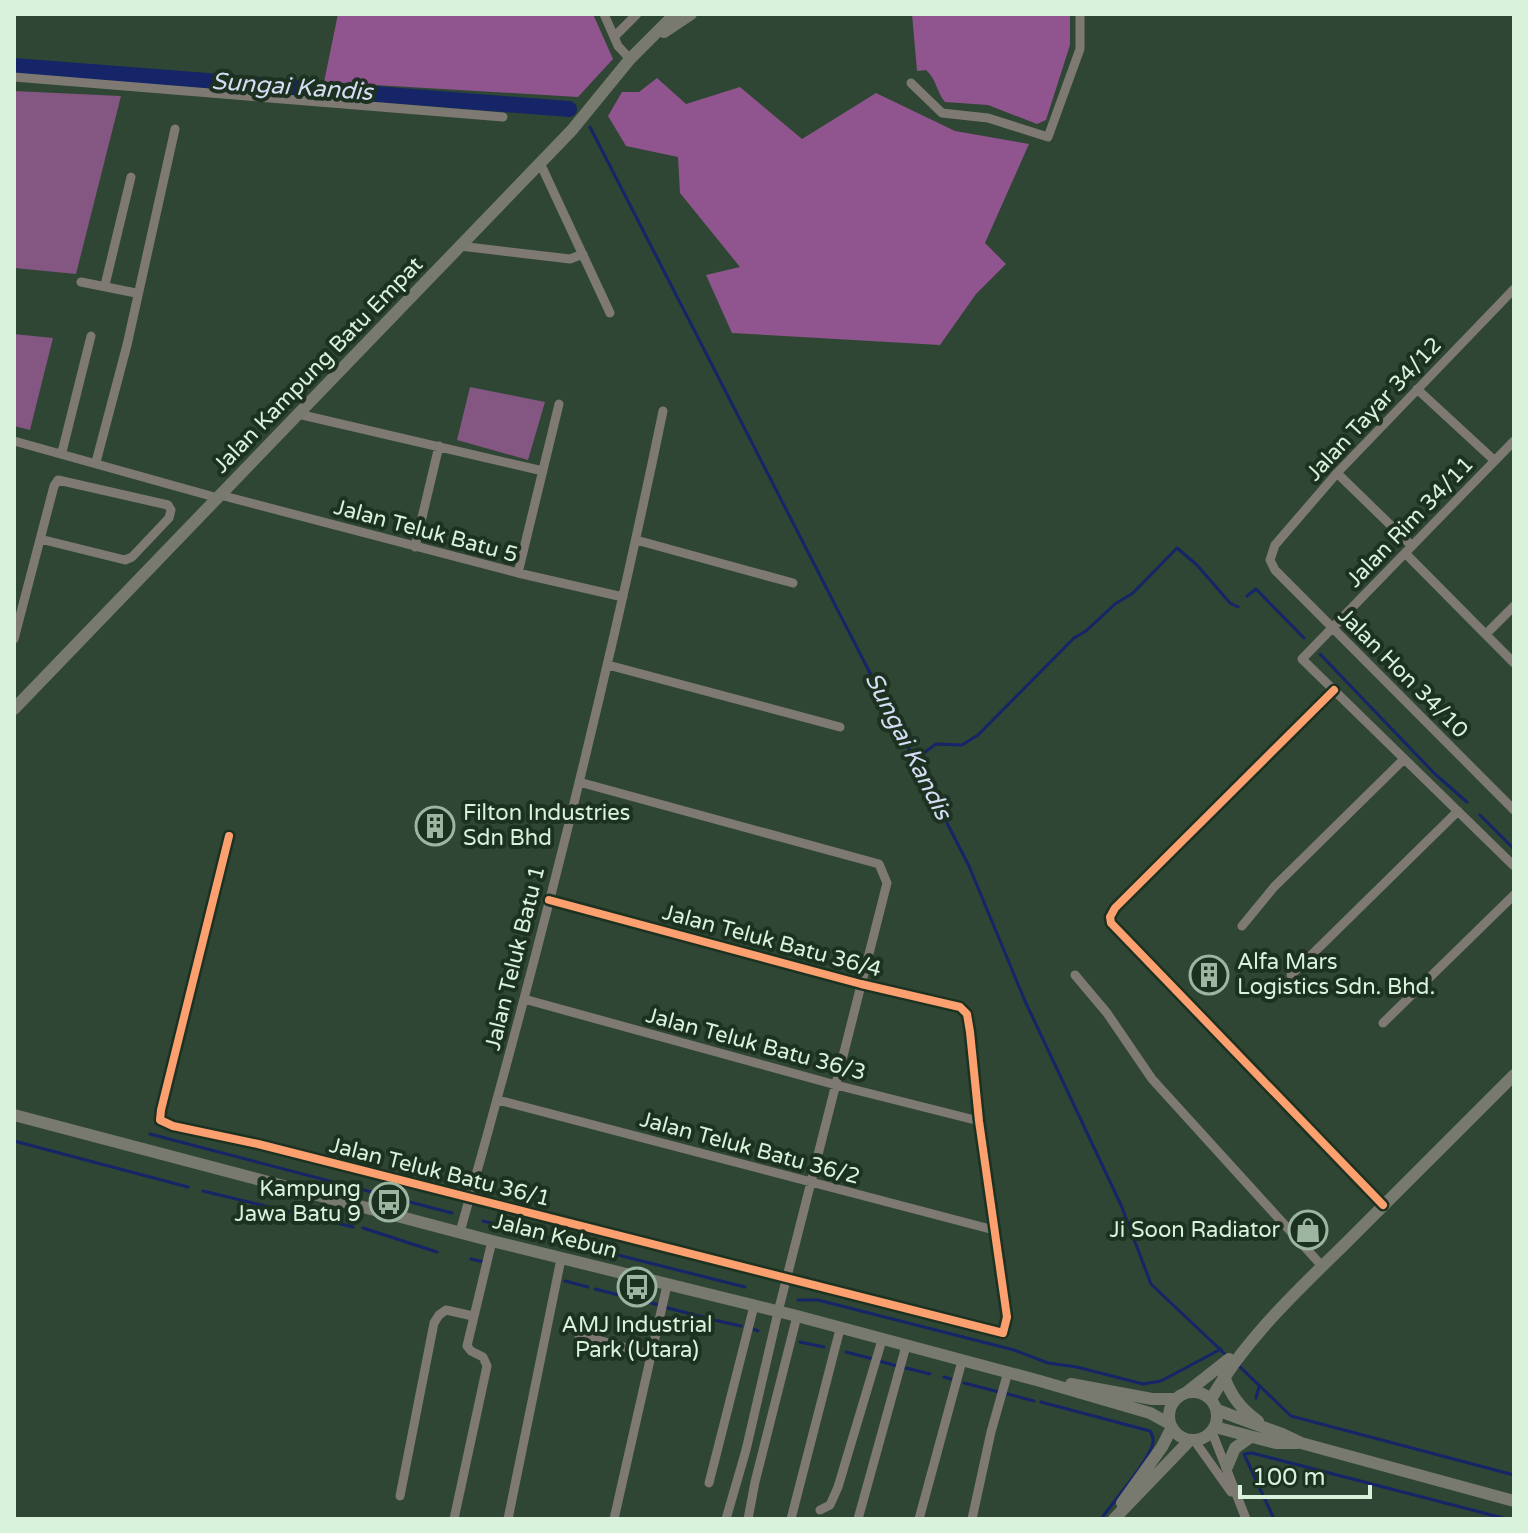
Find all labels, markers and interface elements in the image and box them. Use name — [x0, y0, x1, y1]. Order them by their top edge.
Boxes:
water label: Sungai Kandis — [210, 67, 375, 107]
street label: Jalan Kampung Batu Empat — [208, 251, 428, 479]
street label: Jalan Tayar 34/12 — [1301, 332, 1447, 486]
street label: Jalan Rim 34/11 — [1341, 451, 1479, 593]
street label: Jalan Teluk Batu 5 — [331, 494, 521, 568]
street label: Jalan Hon 34/10 — [1333, 603, 1473, 743]
water label: Sungai Kandis — [858, 667, 958, 826]
place label: Filton Industries Sdn Bhd — [463, 800, 630, 851]
building icon: Filton Industries Sdn Bhd — [414, 805, 456, 847]
street label: Jalan Teluk Batu 1 — [479, 863, 551, 1053]
street label: Jalan Teluk Batu 36/4 — [660, 899, 884, 983]
place label: Alfa Mars Logistics Sdn. Bhd. — [1237, 949, 1435, 1000]
building icon: Alfa Mars Logistics Sdn. Bhd. — [1188, 954, 1230, 996]
street label: Jalan Teluk Batu 36/3 — [643, 1002, 869, 1086]
street label: Jalan Teluk Batu 36/2 — [637, 1106, 863, 1190]
street label: Jalan Teluk Batu 36/1 — [327, 1132, 553, 1212]
place label: Kampung Jawa Batu 9 — [235, 1176, 361, 1227]
bus stop icon: Kampung Jawa Batu 9 — [368, 1181, 410, 1223]
street label: Jalan Kebun — [490, 1208, 620, 1264]
shop icon: Ji Soon Radiator — [1287, 1209, 1329, 1251]
place label: Ji Soon Radiator — [1110, 1217, 1281, 1243]
bus stop icon: AMJ Industrial Park (Utara) — [616, 1266, 658, 1308]
place label: AMJ Industrial Park (Utara) — [562, 1312, 713, 1363]
scale bar — [1240, 1449, 1370, 1499]
text: 100 m — [1252, 1463, 1326, 1492]

